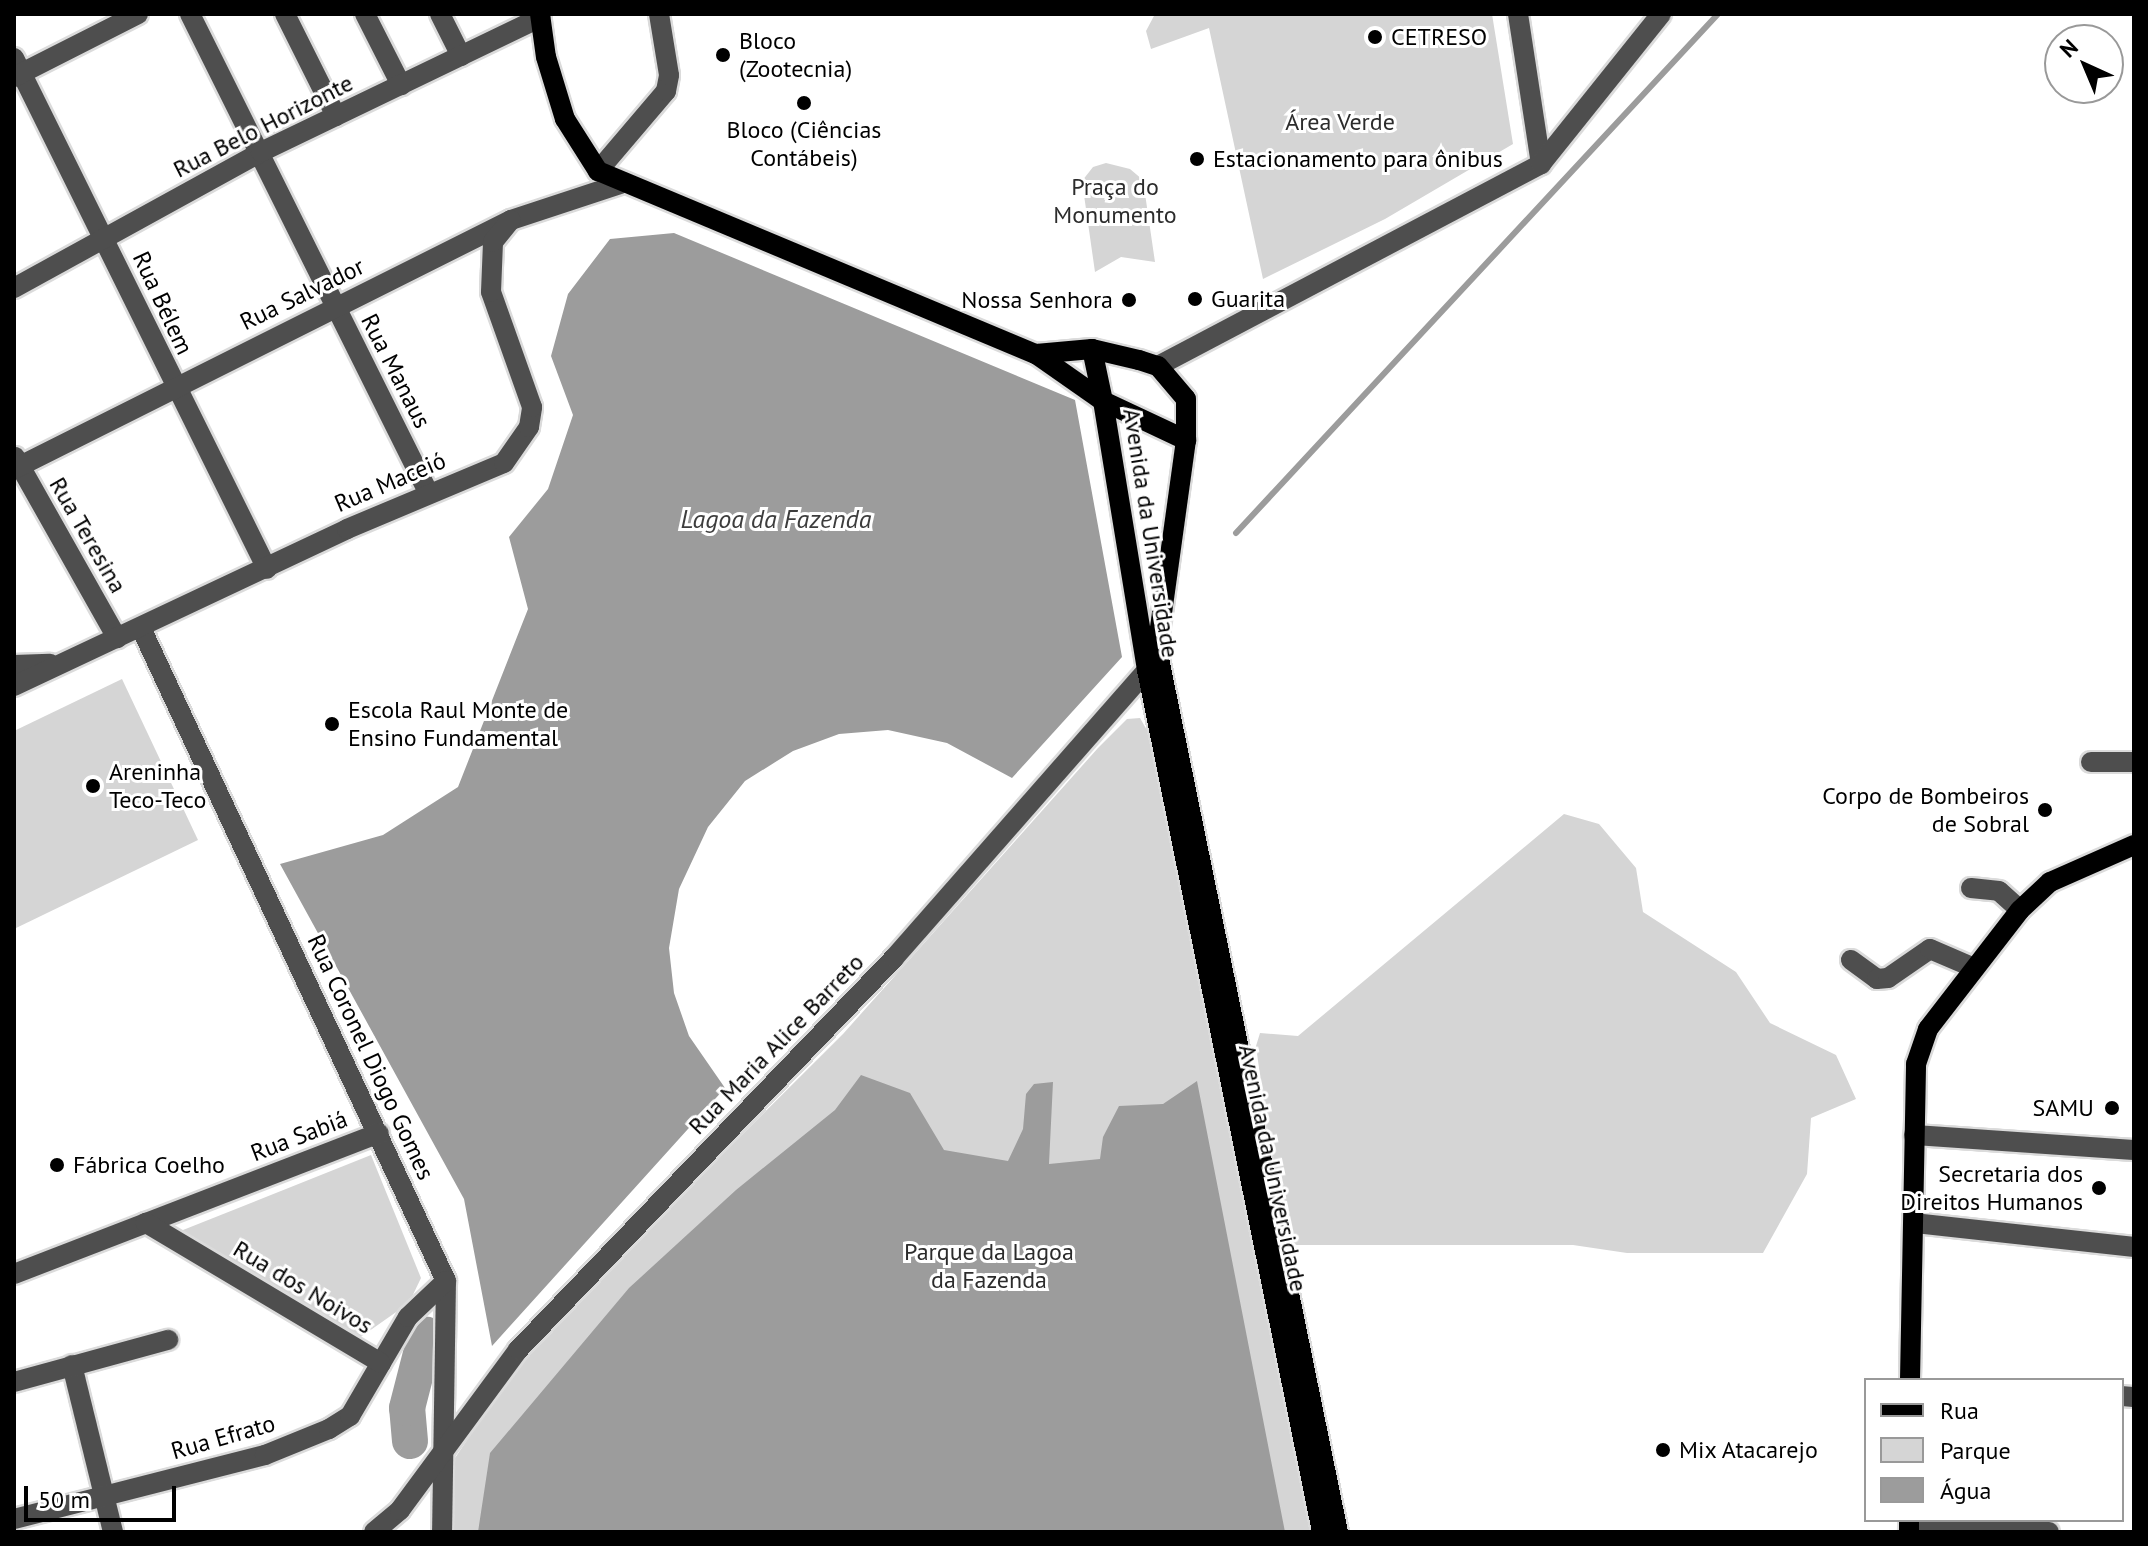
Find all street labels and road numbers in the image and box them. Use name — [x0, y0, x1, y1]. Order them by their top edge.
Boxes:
street label: Rua Belo Horizonte — [168, 68, 358, 184]
street label: Rua Bélem — [127, 247, 199, 359]
street label: Rua Salvador — [235, 252, 369, 336]
street label: Rua Manaus — [355, 309, 437, 433]
street label: Avenida da Universidade — [1117, 406, 1185, 660]
street label: Rua Maceió — [330, 446, 450, 518]
street label: Rua Teresina — [43, 472, 133, 598]
street label: Rua Coronel Diogo Gomes — [301, 930, 441, 1184]
street label: Rua Maria Alice Barreto — [682, 947, 870, 1141]
street label: Avenida da Universidade — [1233, 1042, 1313, 1294]
street label: Rua Sabiá — [247, 1104, 351, 1168]
street label: Rua dos Noivos — [228, 1234, 378, 1340]
street label: Rua Efrato — [168, 1408, 278, 1466]

